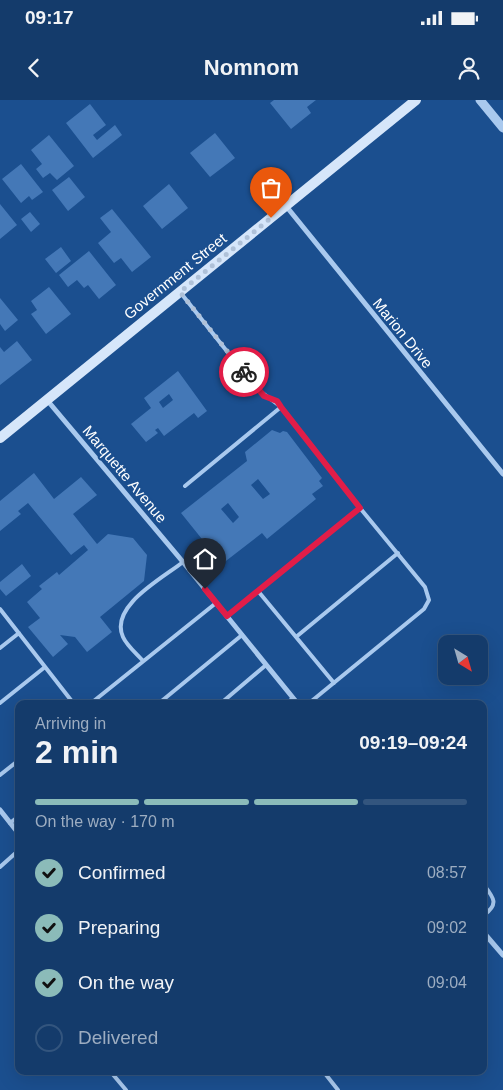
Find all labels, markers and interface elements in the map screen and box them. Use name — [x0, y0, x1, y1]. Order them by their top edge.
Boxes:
text: 09:17 — [25, 7, 74, 28]
icon: back — [20, 54, 48, 82]
icon: person — [455, 54, 483, 82]
text: Nomnom — [204, 55, 299, 80]
pin — [250, 167, 292, 218]
icon: bag — [257, 174, 285, 202]
street label: Government Street — [120, 229, 230, 322]
street label: Marion Drive — [370, 295, 436, 371]
courier — [219, 347, 269, 397]
icon: bike — [230, 358, 258, 386]
street label: Marquette Avenue — [79, 422, 171, 526]
pin — [184, 538, 226, 589]
icon: home — [191, 545, 219, 573]
north arrow — [438, 635, 488, 685]
map controls — [438, 635, 488, 685]
text: Arriving in — [35, 715, 106, 732]
text: 09:19–09:24 — [359, 732, 467, 753]
text: 2 min — [35, 734, 119, 770]
text: On the way · 170 m — [35, 813, 175, 830]
icon: check — [35, 859, 63, 887]
text: Confirmed — [78, 862, 166, 883]
text: 08:57 — [427, 864, 467, 881]
icon: check — [35, 914, 63, 942]
text: Preparing — [78, 917, 160, 938]
text: 09:02 — [427, 919, 467, 936]
icon: check — [35, 969, 63, 997]
text: On the way — [78, 972, 174, 993]
text: 09:04 — [427, 974, 467, 991]
text: Delivered — [78, 1027, 158, 1048]

